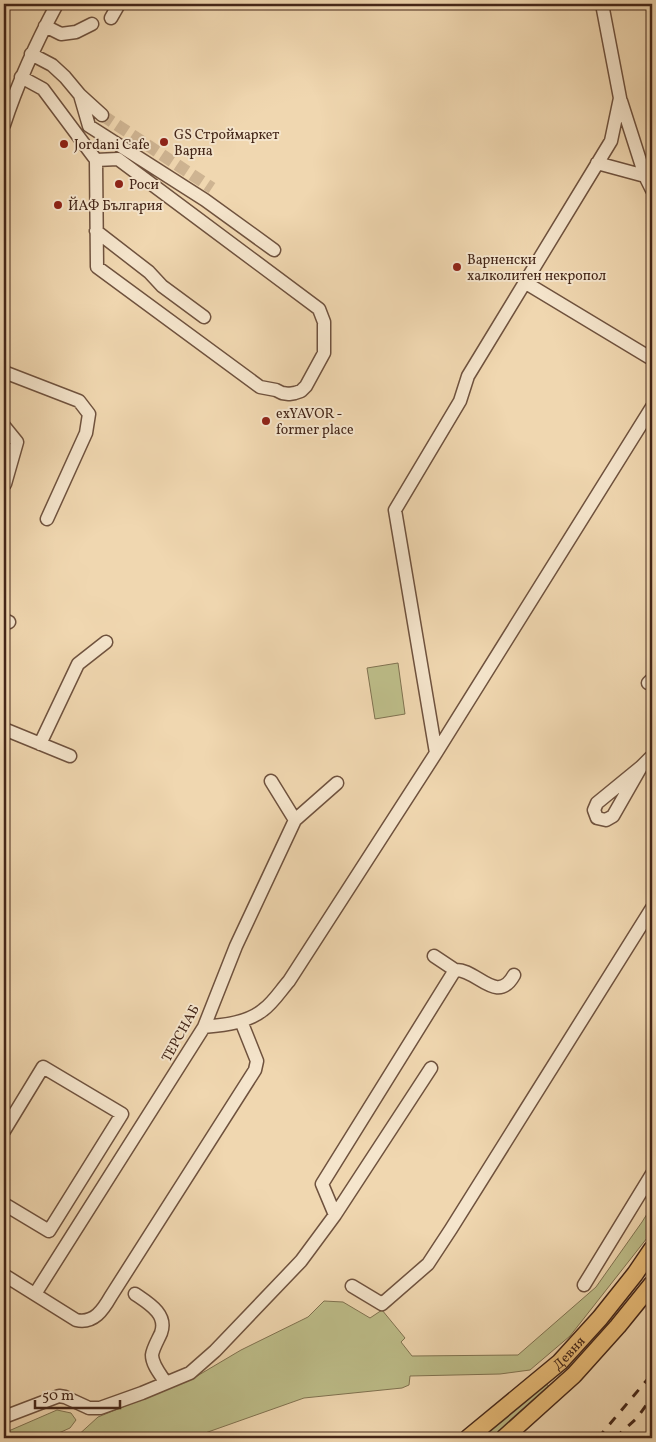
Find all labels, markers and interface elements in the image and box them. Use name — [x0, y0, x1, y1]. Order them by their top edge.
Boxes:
place label: GS Строймаркет Варна — [174, 126, 279, 161]
place label: Jordani Cafe — [74, 136, 150, 155]
marker: GS Строймаркет Варна — [158, 136, 170, 148]
marker: Jordani Cafe — [58, 138, 70, 150]
place label: Роси — [129, 176, 160, 195]
marker: Роси — [113, 178, 125, 190]
place label: ЙАФ България — [68, 196, 163, 216]
marker: ЙАФ България — [52, 199, 64, 211]
place label: Варненски халколитен некропол — [467, 251, 606, 286]
marker: Варненски халколитен некропол — [451, 261, 463, 273]
place label: exYAVOR - former place — [276, 405, 354, 440]
marker: exYAVOR - former place — [260, 415, 272, 427]
street label: ТЕРСНАБ — [158, 1002, 205, 1066]
street label: Девня — [549, 1333, 590, 1375]
scale bar — [35, 1377, 120, 1409]
text: 50 m — [42, 1386, 74, 1407]

